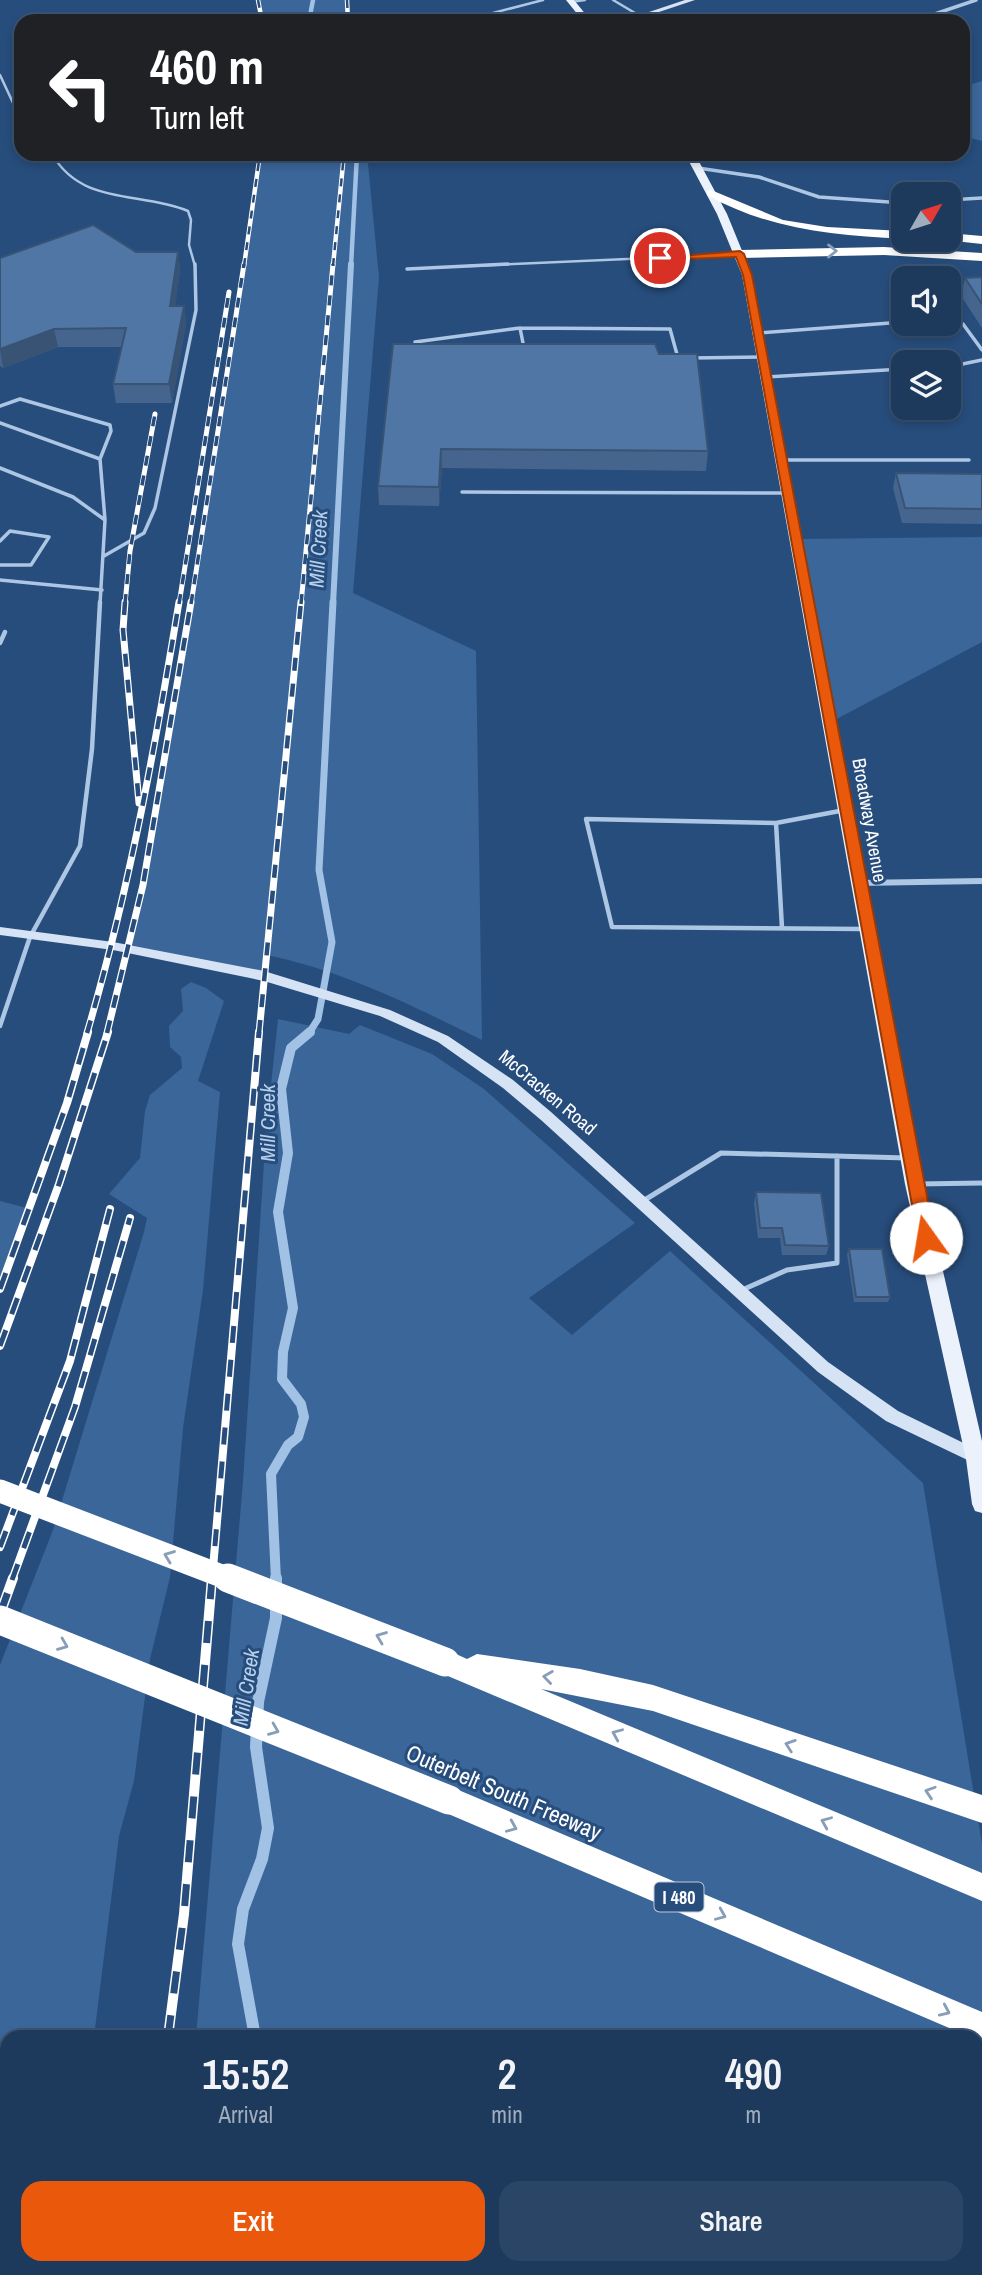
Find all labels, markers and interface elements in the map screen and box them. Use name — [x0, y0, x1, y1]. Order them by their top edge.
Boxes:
text: 460 m — [150, 33, 264, 99]
icon: left — [35, 42, 126, 133]
text: Turn left — [150, 96, 244, 139]
north arrow — [891, 182, 961, 252]
map controls — [891, 182, 961, 420]
pin — [630, 228, 690, 288]
icon: arrive — [641, 239, 679, 277]
one-way arrow — [827, 243, 838, 259]
button: sound — [891, 266, 961, 336]
button: layers — [891, 350, 961, 420]
water label: Mill Creek — [301, 508, 335, 588]
street label: Broadway Avenue — [846, 756, 894, 884]
street label: McCracken Road — [494, 1043, 602, 1141]
water label: Mill Creek — [253, 1083, 282, 1162]
position arrow — [889, 1201, 963, 1275]
one-way arrow — [163, 1550, 175, 1564]
one-way arrow — [376, 1632, 388, 1646]
one-way arrow — [57, 1637, 69, 1651]
water label: Mill Creek — [226, 1645, 267, 1728]
one-way arrow — [542, 1670, 554, 1685]
one-way arrow — [268, 1722, 280, 1736]
one-way arrow — [611, 1728, 624, 1742]
street label: Outerbelt South Freeway — [401, 1737, 607, 1847]
one-way arrow — [784, 1739, 796, 1753]
one-way arrow — [924, 1786, 936, 1800]
one-way arrow — [821, 1816, 833, 1830]
one-way arrow — [504, 1819, 517, 1833]
road number: I 480 — [654, 1882, 704, 1912]
one-way arrow — [715, 1907, 727, 1921]
one-way arrow — [938, 2003, 951, 2017]
text: 15:52 — [202, 2046, 289, 2102]
text: 2 — [497, 2046, 517, 2102]
text: 490 — [725, 2046, 782, 2102]
text: Arrival — [218, 2099, 273, 2130]
text: min — [491, 2099, 523, 2130]
text: m — [746, 2099, 761, 2130]
button: Exit — [21, 2181, 485, 2261]
button: Share — [499, 2181, 963, 2261]

